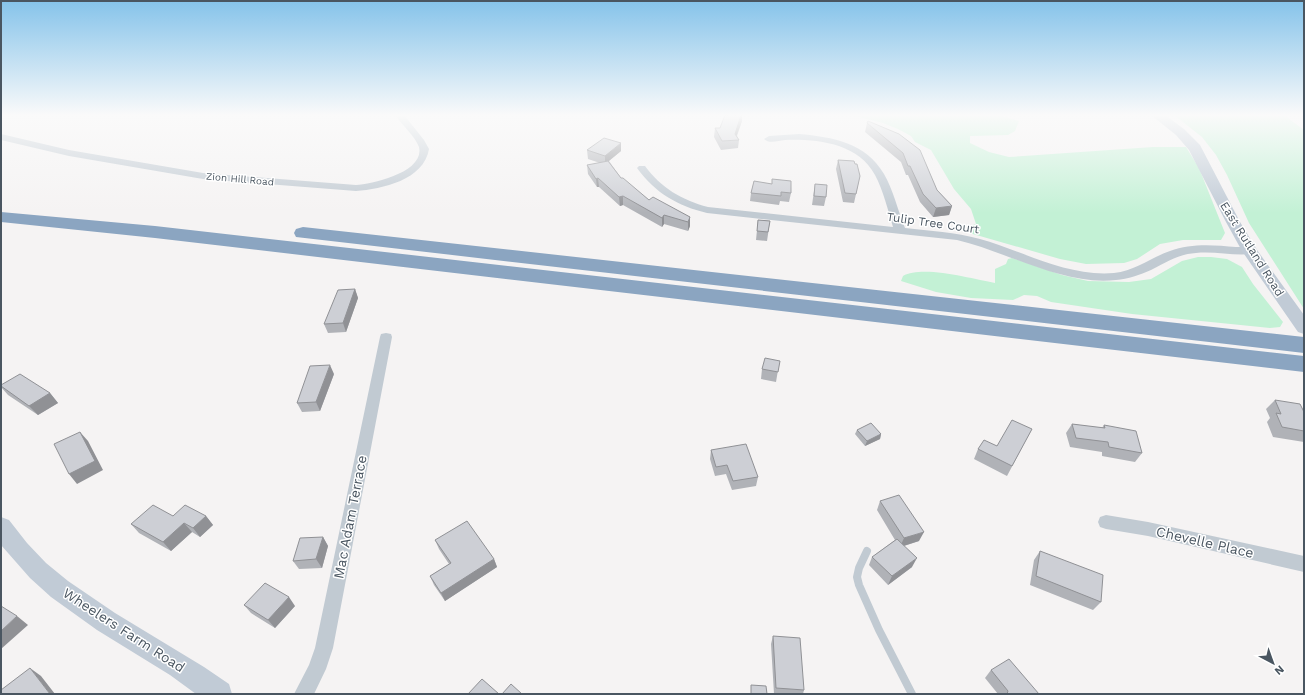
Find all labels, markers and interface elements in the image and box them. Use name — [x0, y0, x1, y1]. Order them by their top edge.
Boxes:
street label: Zion Hill Road — [206, 171, 274, 187]
street label: East Rutland Road — [1217, 199, 1287, 299]
street label: Tulip Tree Court — [886, 210, 980, 236]
street label: Mac Adam Terrace — [330, 454, 370, 580]
street label: Chevelle Place — [1155, 523, 1255, 561]
street label: Wheelers Farm Road — [60, 585, 188, 675]
north arrow — [1253, 643, 1293, 683]
text: N — [1272, 663, 1287, 678]

